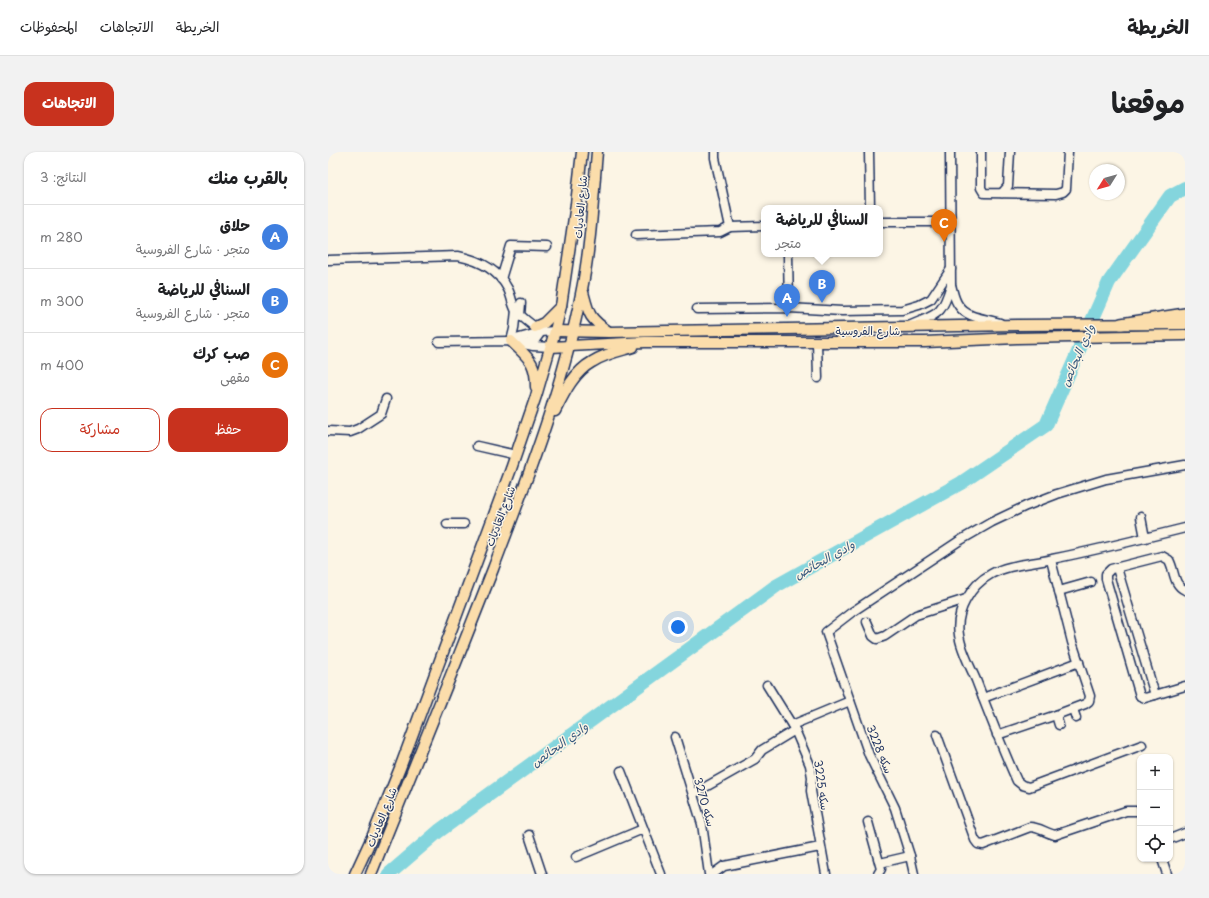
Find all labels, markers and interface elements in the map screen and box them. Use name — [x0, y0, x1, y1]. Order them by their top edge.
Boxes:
text: الخريطة — [1127, 12, 1189, 40]
text: المحفوظات — [20, 16, 78, 37]
text: الاتجاهات — [100, 16, 154, 37]
text: الخريطة — [176, 16, 219, 37]
text: موقعنا — [1111, 80, 1185, 123]
button: الاتجاهات — [24, 82, 114, 126]
text: بالقرب منك — [208, 164, 288, 190]
north arrow — [1089, 164, 1125, 200]
text: النتائج: 3 — [40, 167, 87, 186]
street label: شارع العاديات — [569, 175, 592, 239]
popup — [761, 205, 883, 257]
text: السنافي للرياضة — [776, 207, 868, 230]
pin: C — [931, 209, 957, 242]
text: حلاق — [220, 213, 250, 236]
text: 280 m — [40, 227, 83, 246]
text: A — [270, 227, 280, 246]
text: متجر — [776, 233, 801, 252]
text: متجر · شارع الفروسية — [136, 239, 250, 258]
pin: B — [809, 270, 835, 303]
text: السنافي للرياضة — [158, 277, 250, 300]
pin: A — [774, 284, 800, 317]
text: 300 m — [40, 291, 84, 310]
text: B — [271, 291, 279, 310]
text: متجر · شارع الفروسية — [136, 303, 250, 322]
water label: وادي البحائص — [1055, 321, 1100, 389]
street label: شارع الفروسية — [836, 322, 900, 340]
text: صب كرك — [193, 341, 250, 364]
text: 400 m — [40, 355, 84, 374]
text: C — [270, 355, 280, 374]
text: مقهى — [220, 367, 250, 386]
button: مشاركة — [40, 408, 160, 452]
button: حفظ — [168, 408, 288, 452]
street label: شارع العاديات — [481, 483, 520, 549]
water label: وادي البحائص — [791, 535, 858, 584]
your location — [668, 617, 688, 637]
water label: وادي البحائص — [527, 717, 592, 772]
street label: سكه 3228 — [863, 722, 897, 776]
map controls — [1137, 754, 1173, 862]
button: + — [1137, 754, 1173, 790]
street label: سكه 3225 — [810, 759, 834, 811]
street label: سكه 3270 — [690, 775, 720, 829]
street label: شارع العاديات — [361, 784, 402, 850]
button: − — [1137, 790, 1173, 826]
button: locate — [1137, 826, 1173, 862]

